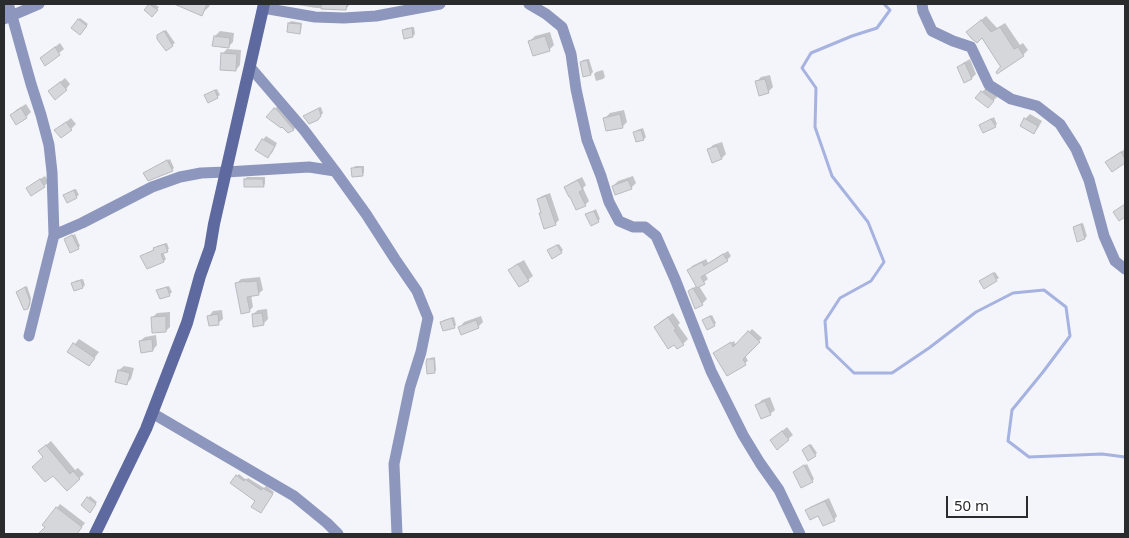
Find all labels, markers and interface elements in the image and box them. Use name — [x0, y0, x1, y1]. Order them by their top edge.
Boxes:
scale bar — [949, 486, 1032, 518]
text: 50 m — [954, 495, 989, 515]

